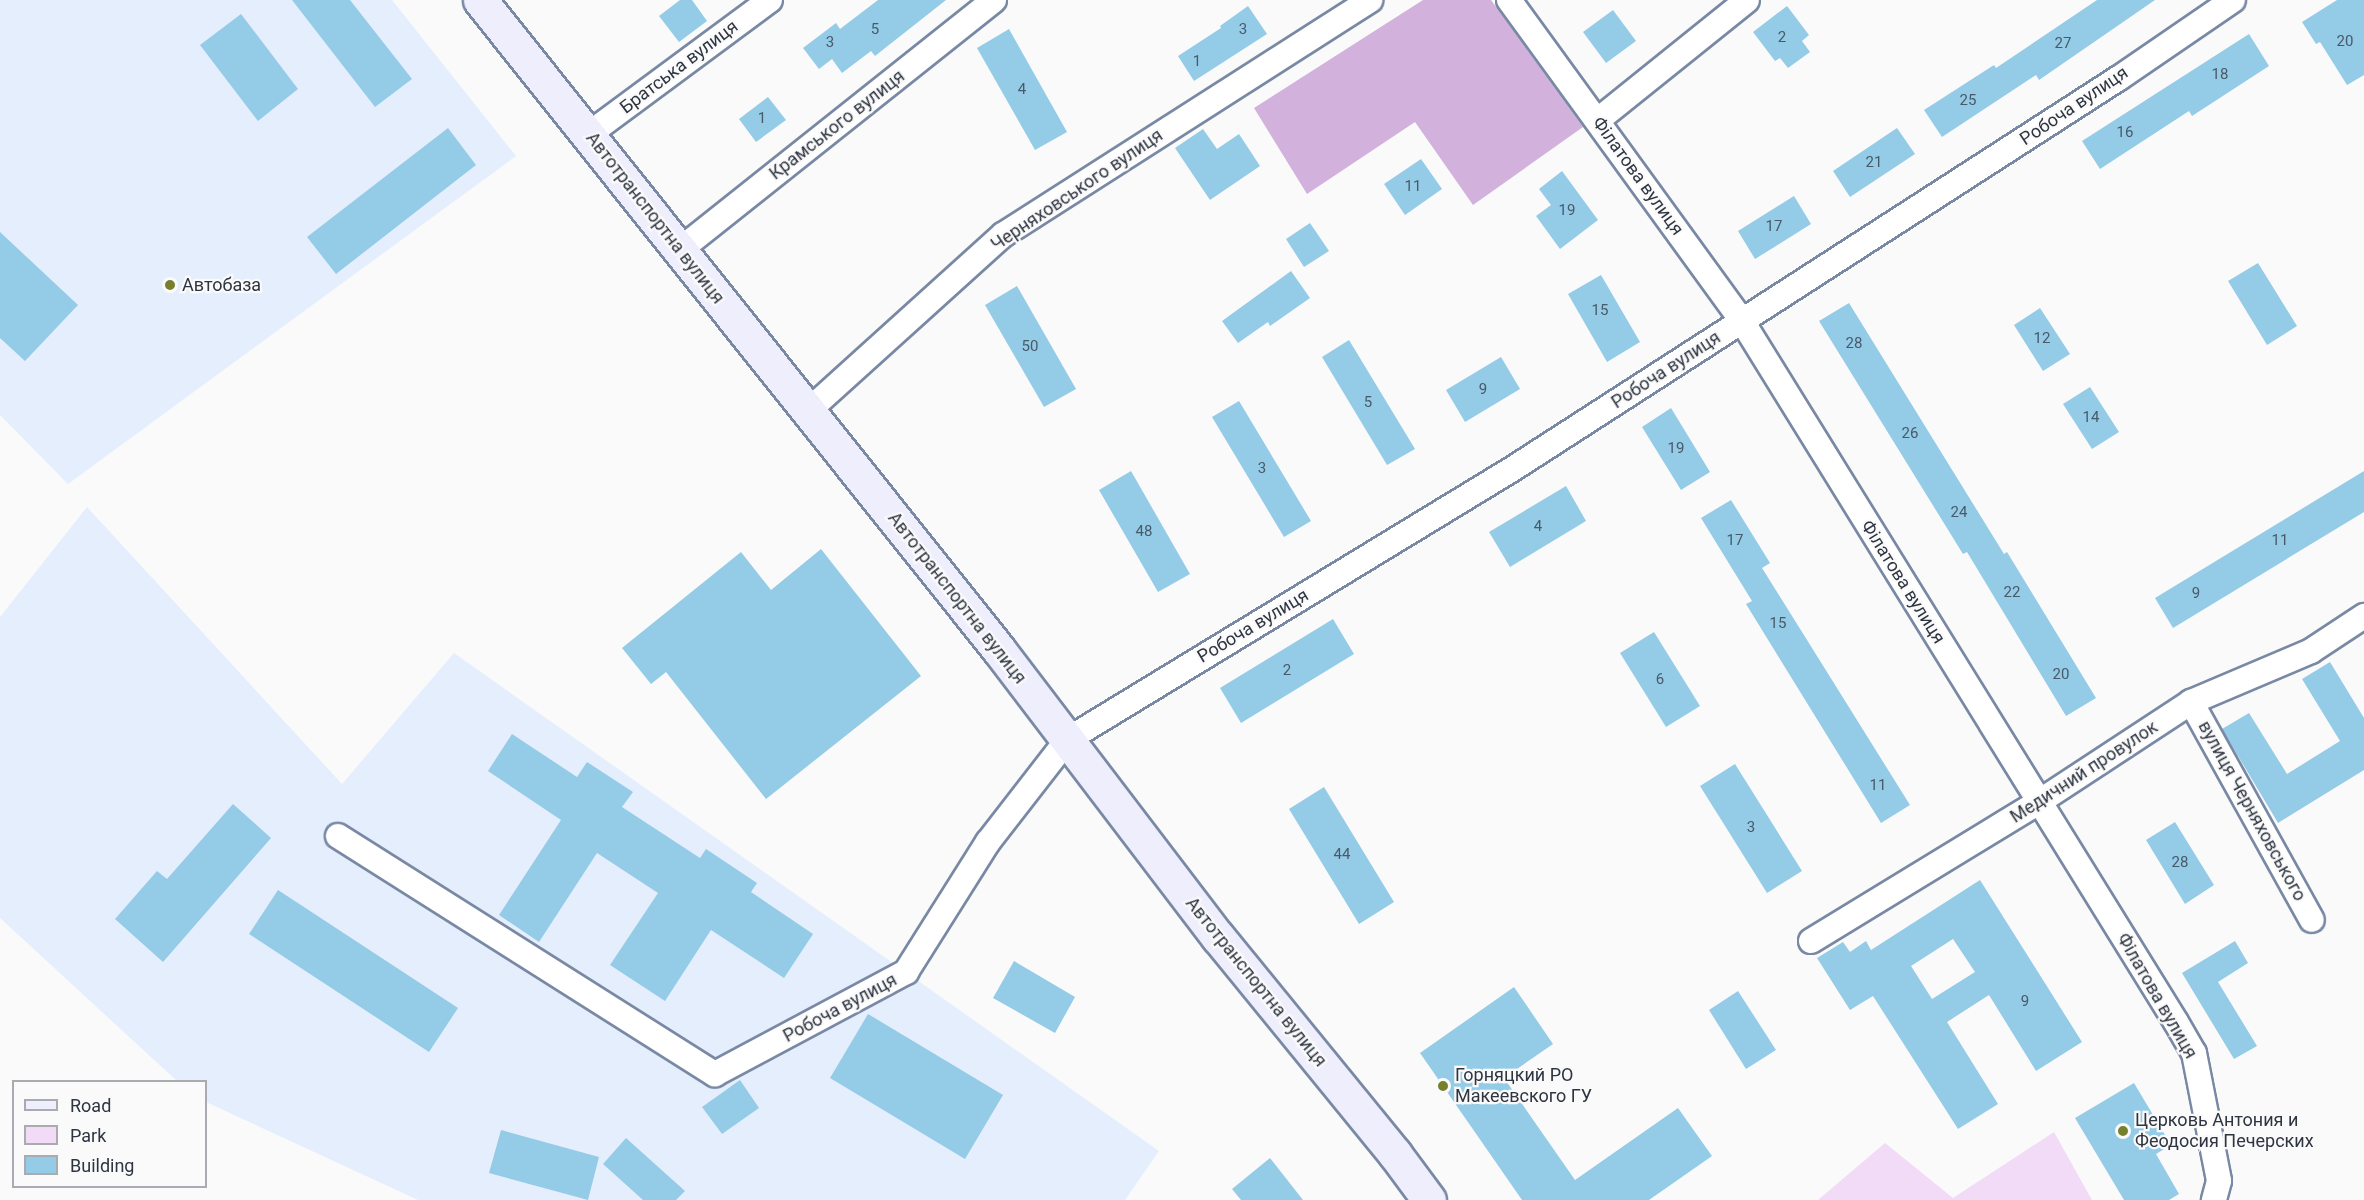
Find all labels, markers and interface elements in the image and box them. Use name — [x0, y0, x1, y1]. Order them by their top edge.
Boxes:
street label: Братська вулиця — [616, 16, 742, 118]
house number: 5 — [871, 21, 879, 39]
house number: 3 — [1239, 21, 1247, 39]
house number: 2 — [1778, 29, 1786, 47]
house number: 20 — [2337, 33, 2353, 51]
house number: 3 — [826, 34, 834, 52]
house number: 27 — [2055, 35, 2071, 53]
house number: 1 — [1193, 53, 1201, 71]
street label: Робоча вулиця — [2016, 62, 2132, 150]
street label: Крамського вулиця — [765, 66, 909, 184]
house number: 18 — [2212, 66, 2228, 84]
house number: 4 — [1018, 81, 1026, 99]
house number: 25 — [1960, 92, 1976, 110]
house number: 1 — [758, 110, 766, 128]
street label: Філатова вулиця — [1588, 113, 1688, 239]
street label: Черняховського вулиця — [987, 124, 1167, 256]
house number: 16 — [2117, 124, 2133, 142]
street label: Автотранспортна вулиця — [581, 128, 729, 308]
house number: 21 — [1866, 154, 1882, 172]
house number: 11 — [1405, 178, 1421, 196]
house number: 19 — [1559, 202, 1575, 220]
house number: 17 — [1766, 218, 1782, 236]
place label: Автобаза — [182, 274, 261, 296]
marker: Автобаза — [163, 278, 177, 292]
house number: 15 — [1592, 302, 1608, 320]
street label: Робоча вулиця — [1607, 327, 1725, 413]
house number: 12 — [2034, 330, 2050, 348]
house number: 28 — [1846, 335, 1862, 353]
house number: 50 — [1022, 338, 1038, 356]
house number: 9 — [1479, 381, 1487, 399]
house number: 5 — [1364, 394, 1372, 412]
house number: 14 — [2083, 409, 2099, 427]
house number: 26 — [1902, 425, 1918, 443]
house number: 19 — [1668, 440, 1684, 458]
house number: 3 — [1258, 460, 1266, 478]
house number: 24 — [1951, 504, 1967, 522]
street label: Автотранспортна вулиця — [883, 508, 1031, 688]
street label: Філатова вулиця — [1856, 516, 1950, 648]
house number: 4 — [1534, 518, 1542, 536]
house number: 48 — [1136, 523, 1152, 541]
house number: 17 — [1727, 532, 1743, 550]
house number: 11 — [2272, 532, 2288, 550]
street label: Робоча вулиця — [1194, 584, 1312, 668]
house number: 22 — [2004, 584, 2020, 602]
house number: 9 — [2192, 585, 2200, 603]
house number: 15 — [1770, 615, 1786, 633]
house number: 2 — [1283, 662, 1291, 680]
house number: 20 — [2053, 666, 2069, 684]
house number: 6 — [1656, 671, 1664, 689]
street label: Медичний провулок — [2006, 716, 2162, 828]
street label: вулиця Черняховського — [2193, 717, 2311, 905]
house number: 11 — [1870, 777, 1886, 795]
house number: 3 — [1747, 819, 1755, 837]
house number: 44 — [1334, 846, 1350, 864]
house number: 28 — [2172, 854, 2188, 872]
street label: Автотранспортна вулиця — [1181, 893, 1331, 1071]
street label: Філатова вулиця — [2112, 929, 2202, 1063]
street label: Робоча вулиця — [779, 969, 901, 1047]
house number: 9 — [2021, 993, 2029, 1011]
place label: Горняцкий РО Макеевского ГУ — [1455, 1065, 1592, 1108]
marker: Горняцкий РО Макеевского ГУ — [1436, 1079, 1450, 1093]
legend — [12, 1080, 207, 1188]
text: Road — [70, 1095, 111, 1116]
place label: Церковь Антония и Феодосия Печерских — [2135, 1110, 2314, 1152]
marker: Церковь Антония и Феодосия Печерских — [2116, 1124, 2130, 1138]
text: Park — [70, 1125, 106, 1146]
text: Building — [70, 1155, 134, 1176]

